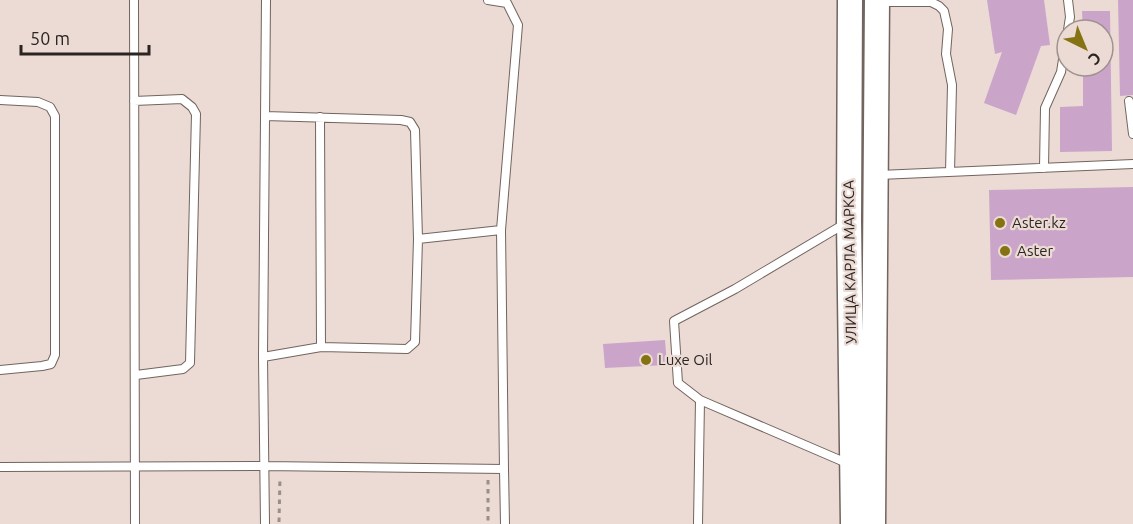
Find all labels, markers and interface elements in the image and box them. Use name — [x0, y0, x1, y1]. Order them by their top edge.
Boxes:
scale bar — [21, 18, 148, 56]
north arrow — [1055, 18, 1115, 78]
text: 50 m — [30, 28, 70, 48]
text: С — [1085, 49, 1105, 69]
street label: УЛИЦА КАРЛА МАРКСА — [840, 180, 859, 344]
place label: Aster.kz — [1012, 214, 1066, 231]
marker: Aster.kz — [993, 216, 1007, 230]
place label: Aster — [1017, 242, 1054, 259]
marker: Aster — [998, 244, 1012, 258]
place label: Luxe Oil — [658, 351, 713, 368]
marker: Luxe Oil — [639, 353, 653, 367]

